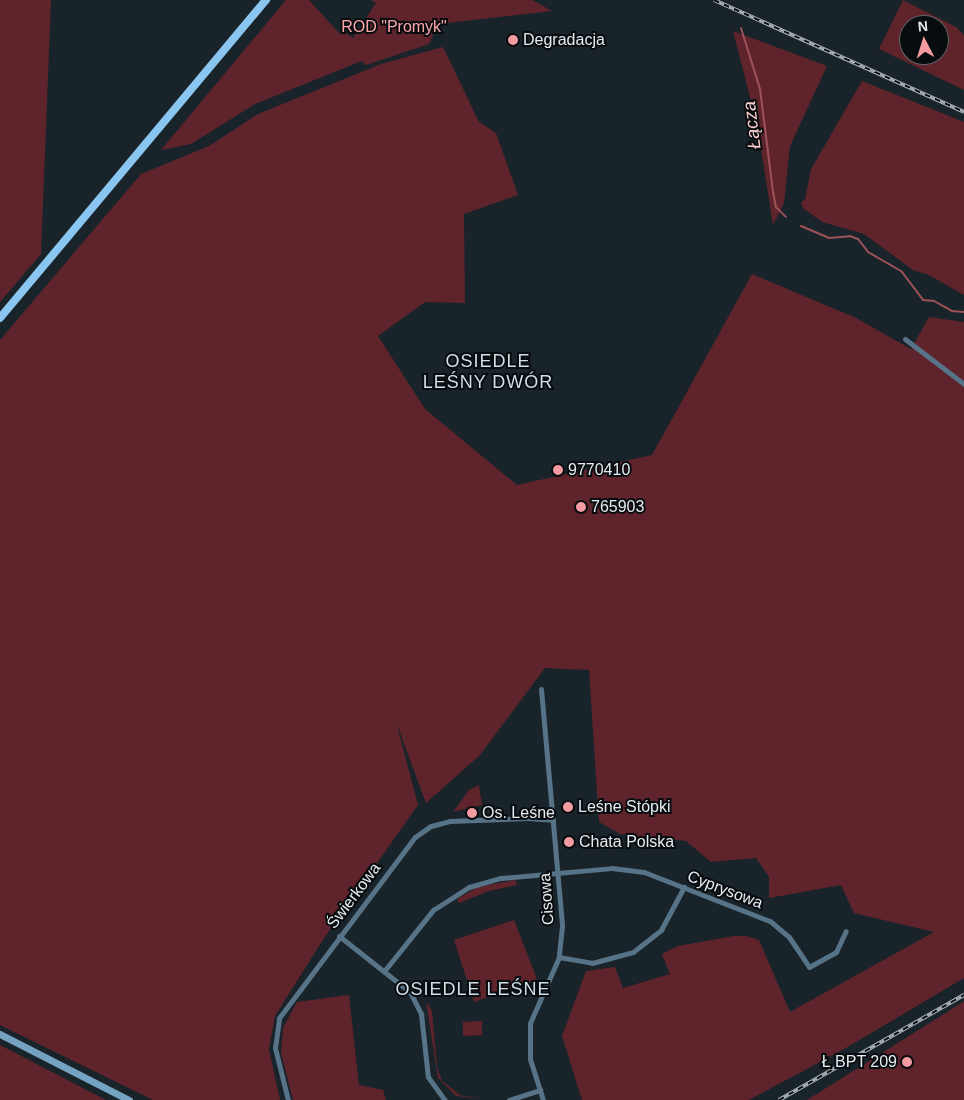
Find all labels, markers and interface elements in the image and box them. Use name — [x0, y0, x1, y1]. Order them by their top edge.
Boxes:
north arrow — [899, 15, 949, 65]
park label: ROD "Promyk" — [341, 17, 447, 37]
text: N — [917, 18, 929, 34]
place label: Degradacja — [523, 30, 605, 50]
marker: Degradacja — [507, 34, 519, 46]
water label: Łącza — [738, 100, 766, 150]
district label: OSIEDLE LEŚNY DWÓR — [421, 351, 555, 394]
place label: 9770410 — [568, 460, 630, 480]
marker: 9770410 — [552, 464, 564, 476]
place label: 765903 — [591, 497, 644, 517]
marker: 765903 — [575, 501, 587, 513]
place label: Leśne Stópki — [578, 797, 671, 817]
marker: Leśne Stópki — [562, 801, 574, 813]
place label: Os. Leśne — [482, 803, 555, 823]
marker: Os. Leśne — [466, 807, 478, 819]
place label: Chata Polska — [579, 832, 674, 852]
marker: Chata Polska — [563, 836, 575, 848]
street label: Świerkowa — [323, 859, 385, 933]
street label: Cyprysowa — [685, 867, 765, 913]
street label: Cisowa — [536, 872, 558, 926]
district label: OSIEDLE LEŚNE — [394, 978, 552, 1000]
place label: Ł BPT 209 — [821, 1052, 897, 1072]
marker: Ł BPT 209 — [901, 1056, 913, 1068]

